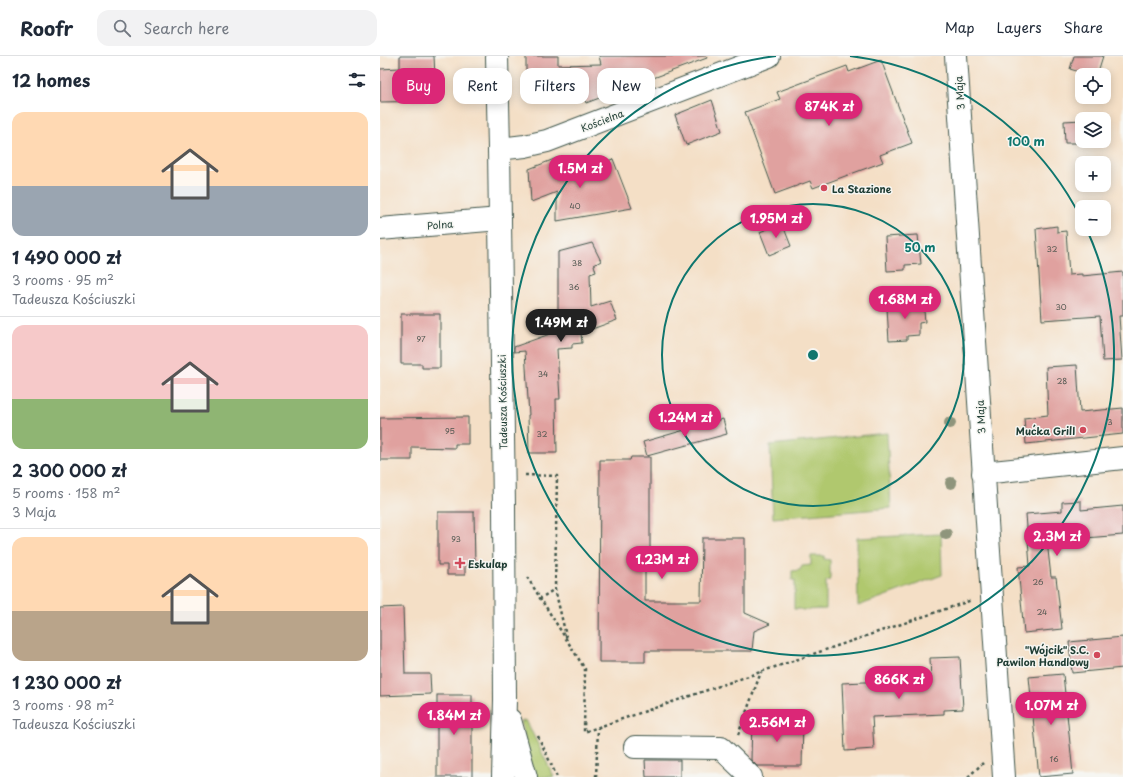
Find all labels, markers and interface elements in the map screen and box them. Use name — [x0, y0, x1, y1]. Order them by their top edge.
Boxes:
search box — [97, 10, 377, 46]
text: Roofr — [20, 14, 73, 42]
text: Search here — [143, 16, 229, 39]
icon: search — [111, 17, 133, 39]
text: Map — [945, 17, 975, 38]
text: Layers — [997, 17, 1042, 38]
text: Share — [1064, 17, 1103, 38]
text: 12 homes — [12, 67, 90, 93]
chip: Buy — [392, 68, 445, 104]
chip: Rent — [453, 68, 512, 104]
chip: Filters — [520, 68, 589, 104]
chip: New — [597, 68, 655, 104]
map controls — [1075, 68, 1111, 236]
button: locate — [1075, 68, 1111, 104]
icon: filters — [346, 69, 368, 91]
street label: 3 Maja — [950, 75, 968, 111]
pin: 874K zł — [792, 93, 866, 127]
text: 874K zł — [804, 96, 854, 115]
street label: Kościelna — [578, 105, 626, 135]
button: layers — [1075, 112, 1111, 148]
text: 100 m — [1007, 132, 1045, 150]
icon: home — [154, 138, 226, 210]
pin: 1.5M zł — [543, 155, 617, 189]
button: + — [1075, 156, 1111, 192]
text: 1.5M zł — [558, 158, 602, 177]
place label: La Stazione — [832, 181, 892, 196]
marker: La Stazione — [819, 183, 829, 193]
house number: 40 — [569, 200, 581, 212]
button: − — [1075, 200, 1111, 236]
pin: 1.95M zł — [735, 205, 817, 239]
text: 1.95M zł — [750, 208, 802, 227]
street label: Polna — [426, 215, 455, 233]
text: 50 m — [904, 238, 936, 256]
house number: 32 — [1047, 243, 1058, 255]
text: 1 490 000 zł — [12, 244, 121, 270]
house number: 38 — [572, 257, 582, 269]
text: 3 rooms · 95 m² — [12, 270, 114, 289]
house number: 36 — [569, 281, 580, 293]
pin: 1.68M zł — [864, 286, 946, 320]
text: Tadeusza Kościuszki — [12, 289, 136, 308]
text: 1.68M zł — [878, 289, 932, 308]
house number: 30 — [1055, 301, 1067, 313]
pin: 1.49M zł — [520, 309, 602, 343]
text: 1.49M zł — [535, 312, 587, 331]
house number: 97 — [416, 333, 426, 345]
centre of rings — [806, 348, 820, 362]
icon: home — [154, 351, 226, 423]
street label: Tadeusza Kościuszki — [494, 354, 510, 450]
house number: 34 — [538, 368, 548, 380]
house number: 28 — [1057, 375, 1067, 387]
street label: 3 Maja — [972, 399, 988, 434]
pin: 1.24M zł — [644, 404, 726, 438]
text: 1.24M zł — [658, 407, 712, 426]
house number: 3 — [1107, 416, 1113, 428]
place label: Mućka Grill — [1016, 423, 1075, 438]
house number: 95 — [445, 425, 455, 437]
marker: Mućka Grill — [1078, 425, 1088, 435]
house number: 32 — [537, 428, 548, 440]
text: 2 300 000 zł — [12, 457, 126, 483]
text: 5 rooms · 158 m² — [12, 483, 120, 502]
text: 3 Maja — [12, 502, 56, 521]
pin: 2.3M zł — [1020, 523, 1094, 557]
text: 2.3M zł — [1033, 526, 1081, 545]
house number: 93 — [451, 533, 461, 545]
pin: 1.23M zł — [621, 546, 703, 580]
text: 1.23M zł — [635, 549, 689, 568]
place label: Eskulap — [468, 556, 507, 571]
marker: Eskulap — [455, 558, 465, 568]
icon: home — [154, 563, 226, 635]
house number: 26 — [1033, 576, 1044, 588]
house number: 24 — [1037, 606, 1047, 618]
place label: "Wójcik" S.C. Pawilon Handlowy — [997, 642, 1089, 670]
marker: "Wójcik" S.C. Pawilon Handlowy — [1092, 650, 1102, 660]
pin: 866K zł — [862, 666, 936, 700]
text: 1 230 000 zł — [12, 669, 121, 695]
text: 866K zł — [874, 669, 924, 688]
pin: 1.07M zł — [1010, 692, 1092, 726]
text: 3 rooms · 98 m² — [12, 695, 114, 714]
text: 1.07M zł — [1024, 695, 1078, 714]
pin: 1.84M zł — [413, 702, 495, 736]
text: 1.84M zł — [427, 705, 481, 724]
pin: 2.56M zł — [736, 709, 818, 743]
text: 2.56M zł — [749, 712, 805, 731]
text: Tadeusza Kościuszki — [12, 714, 136, 733]
house number: 16 — [1049, 753, 1059, 765]

